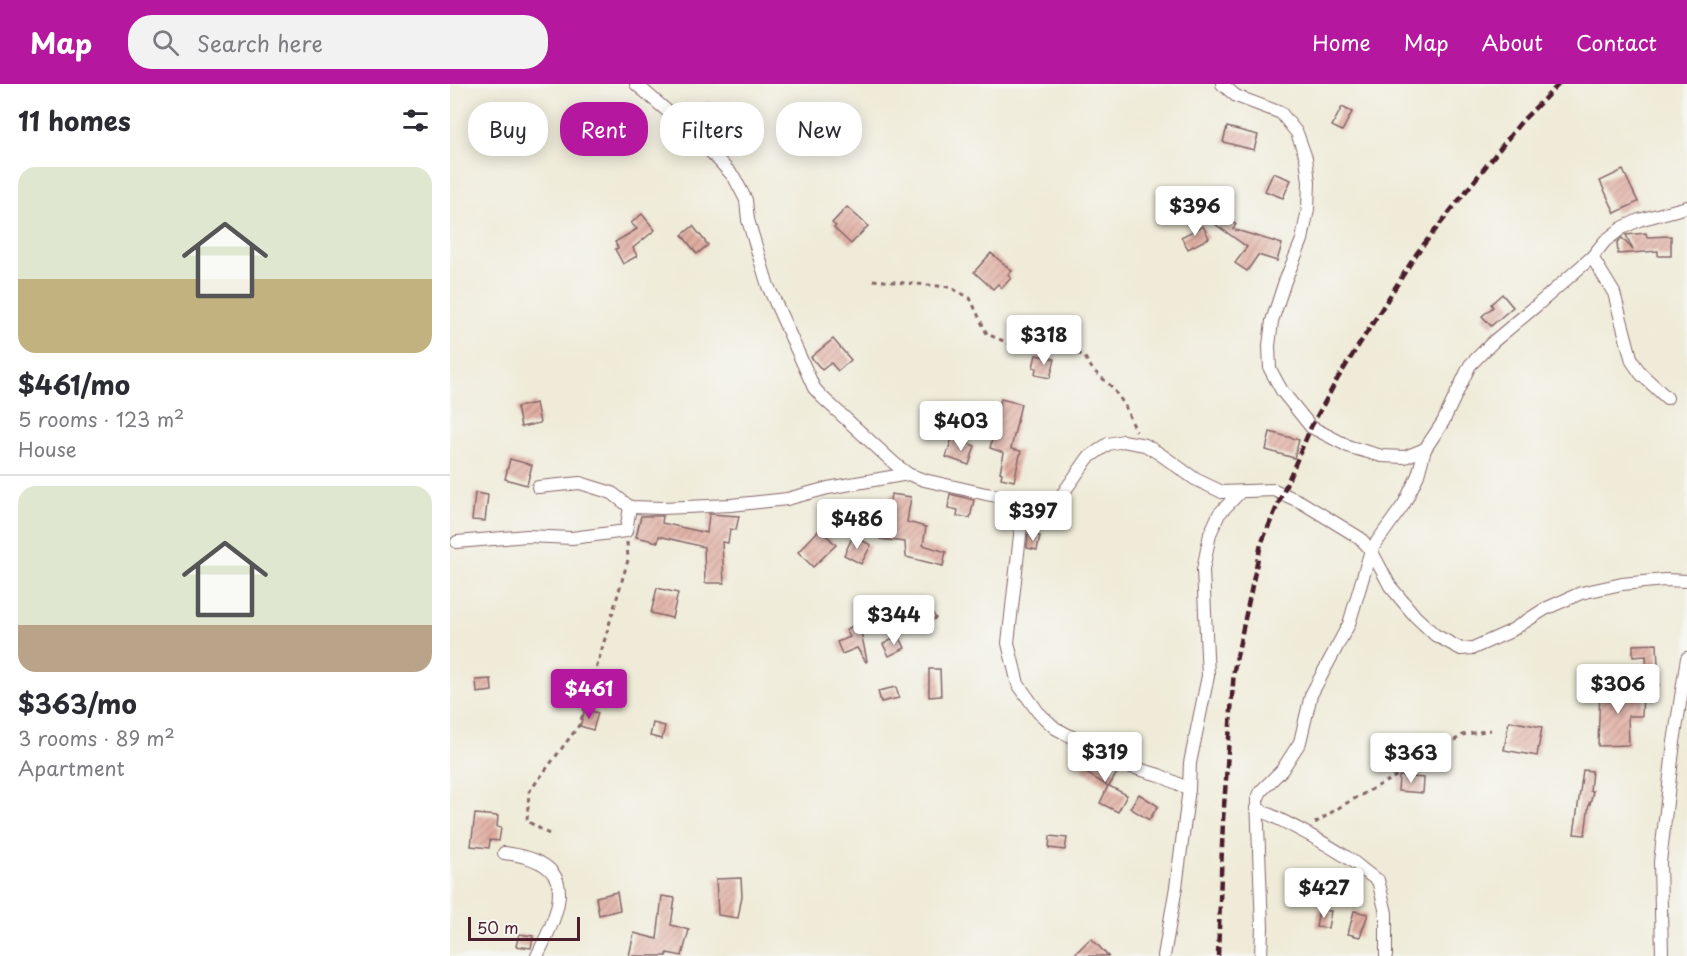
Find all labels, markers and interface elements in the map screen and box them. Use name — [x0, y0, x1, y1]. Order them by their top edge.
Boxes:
search box — [128, 15, 548, 69]
text: Map — [30, 21, 92, 64]
icon: search — [149, 26, 182, 59]
text: Search here — [197, 26, 323, 59]
text: Home — [1312, 26, 1371, 58]
text: Map — [1404, 26, 1449, 58]
text: About — [1482, 26, 1543, 58]
text: Contact — [1576, 26, 1657, 58]
text: 11 homes — [18, 101, 131, 140]
chip: Buy — [468, 102, 548, 156]
chip: Rent — [560, 102, 648, 156]
chip: Filters — [660, 102, 764, 156]
chip: New — [776, 102, 862, 156]
icon: filters — [399, 104, 432, 137]
pin: $396 — [1159, 186, 1231, 237]
text: $396 — [1169, 190, 1221, 220]
icon: home — [171, 206, 279, 314]
pin: $318 — [1008, 315, 1080, 366]
text: $318 — [1020, 319, 1068, 349]
text: $461/mo — [18, 365, 130, 404]
pin: $403 — [925, 401, 997, 452]
text: 5 rooms · 123 m² — [18, 404, 184, 434]
text: $403 — [934, 405, 988, 435]
text: House — [18, 434, 77, 464]
pin: $397 — [997, 491, 1069, 542]
text: $397 — [1009, 495, 1057, 525]
pin: $486 — [821, 499, 893, 550]
text: $486 — [831, 503, 883, 533]
icon: home — [171, 525, 279, 633]
pin: $344 — [858, 595, 930, 646]
text: $344 — [867, 599, 921, 629]
pin: $306 — [1582, 664, 1654, 715]
text: $306 — [1591, 668, 1645, 698]
pin: $461 — [553, 669, 625, 720]
text: $461 — [565, 673, 613, 703]
text: $363/mo — [18, 684, 137, 723]
text: 3 rooms · 89 m² — [18, 723, 175, 753]
pin: $319 — [1069, 732, 1141, 783]
pin: $363 — [1375, 733, 1447, 784]
text: $319 — [1082, 736, 1128, 766]
text: $363 — [1384, 737, 1438, 767]
text: Apartment — [18, 753, 125, 783]
pin: $427 — [1288, 868, 1360, 919]
text: $427 — [1299, 872, 1349, 902]
scale bar — [468, 914, 580, 942]
text: 50 m — [477, 915, 518, 939]

